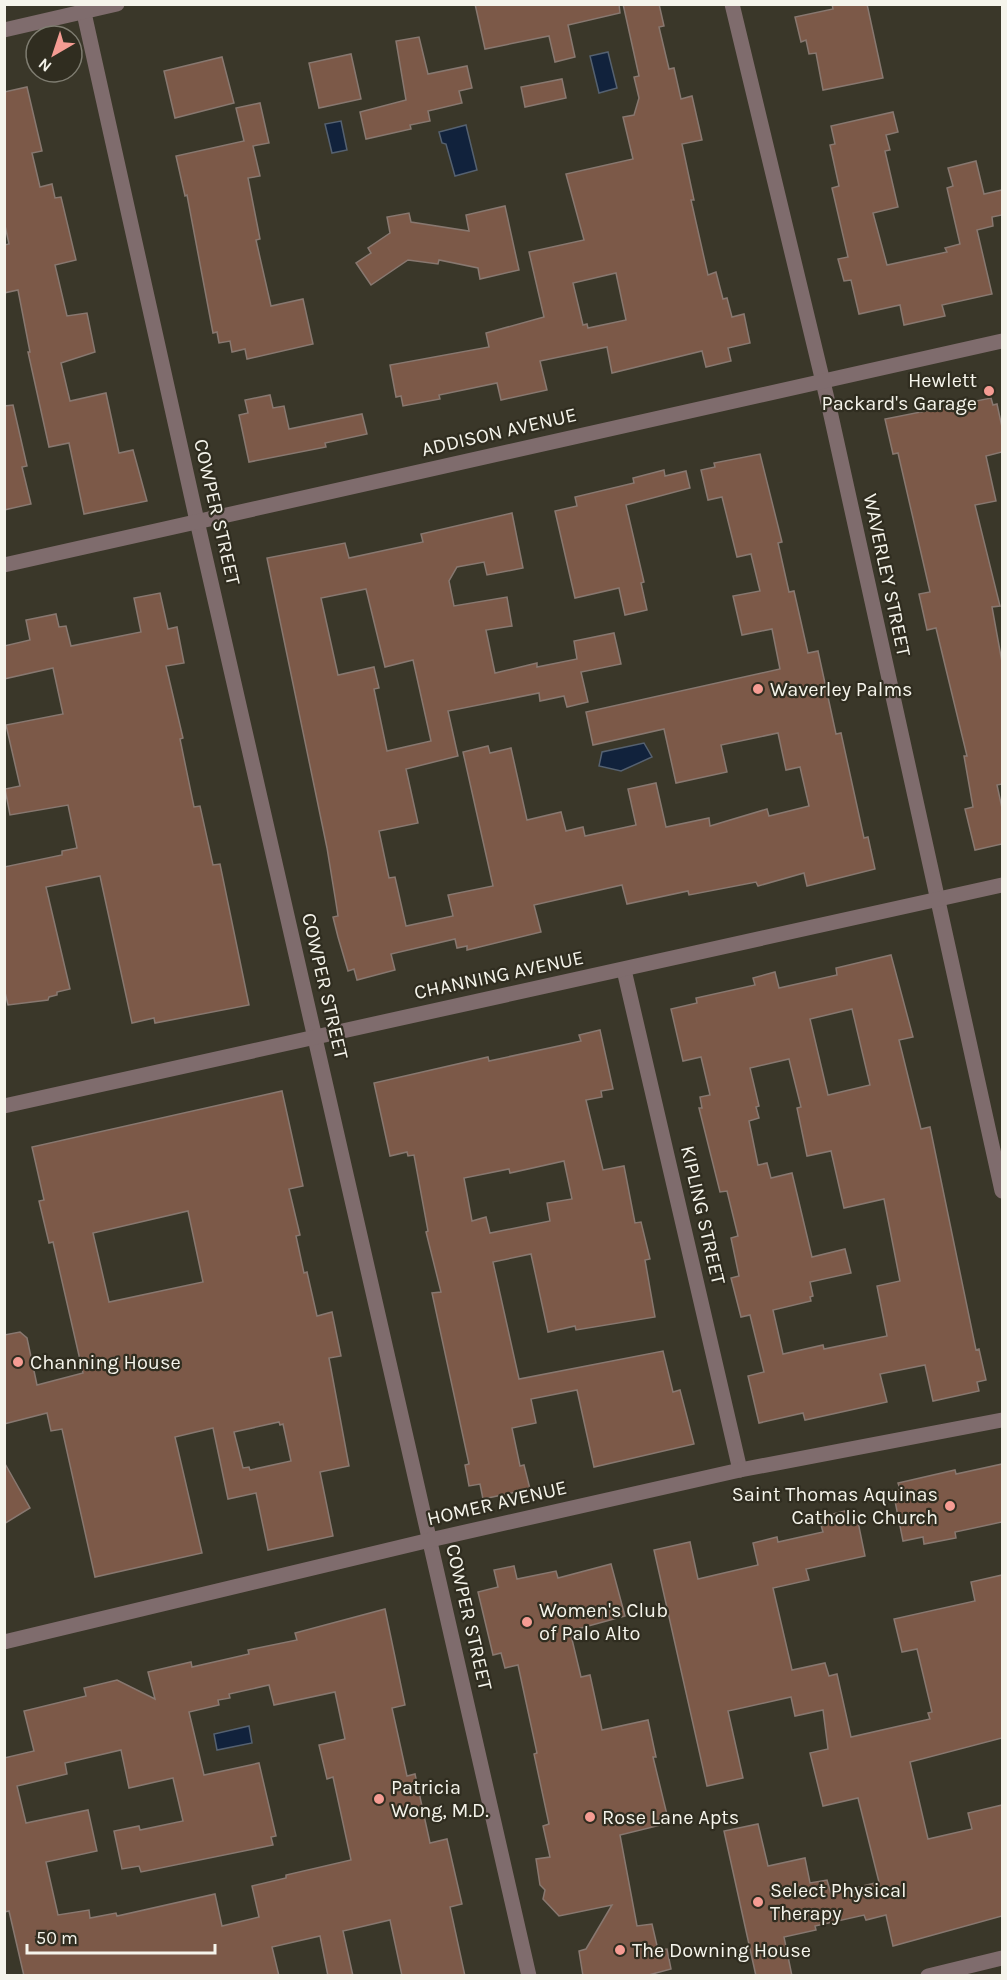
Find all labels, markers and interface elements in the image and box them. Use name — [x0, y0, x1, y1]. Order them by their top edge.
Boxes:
north arrow — [24, 24, 84, 84]
text: N — [34, 54, 55, 76]
place label: Hewlett Packard's Garage — [822, 369, 977, 415]
marker: Hewlett Packard's Garage — [982, 384, 996, 398]
street label: ADDISON AVENUE — [419, 403, 579, 461]
street label: COWPER STREET — [189, 437, 245, 587]
street label: WAVERLEY STREET — [858, 491, 916, 659]
place label: Waverley Palms — [770, 678, 913, 701]
marker: Waverley Palms — [751, 682, 765, 696]
street label: COWPER STREET — [297, 911, 353, 1061]
street label: CHANNING AVENUE — [412, 946, 586, 1004]
street label: KIPLING STREET — [676, 1143, 730, 1287]
place label: Channing House — [30, 1351, 181, 1374]
marker: Channing House — [11, 1355, 25, 1369]
street label: HOMER AVENUE — [425, 1476, 569, 1530]
place label: Saint Thomas Aquinas Catholic Church — [732, 1483, 938, 1529]
marker: Saint Thomas Aquinas Catholic Church — [943, 1499, 957, 1513]
street label: COWPER STREET — [441, 1542, 497, 1692]
place label: Women's Club of Palo Alto — [539, 1599, 668, 1645]
marker: Women's Club of Palo Alto — [520, 1615, 534, 1629]
place label: Patricia Wong, M.D. — [391, 1776, 489, 1822]
marker: Patricia Wong, M.D. — [372, 1792, 386, 1806]
place label: Rose Lane Apts — [602, 1806, 739, 1829]
marker: Rose Lane Apts — [583, 1810, 597, 1824]
place label: Select Physical Therapy — [770, 1879, 907, 1925]
marker: Select Physical Therapy — [751, 1895, 765, 1909]
scale bar — [27, 1917, 214, 1955]
text: 50 m — [36, 1927, 78, 1949]
place label: The Downing House — [632, 1939, 811, 1962]
marker: The Downing House — [613, 1943, 627, 1957]

